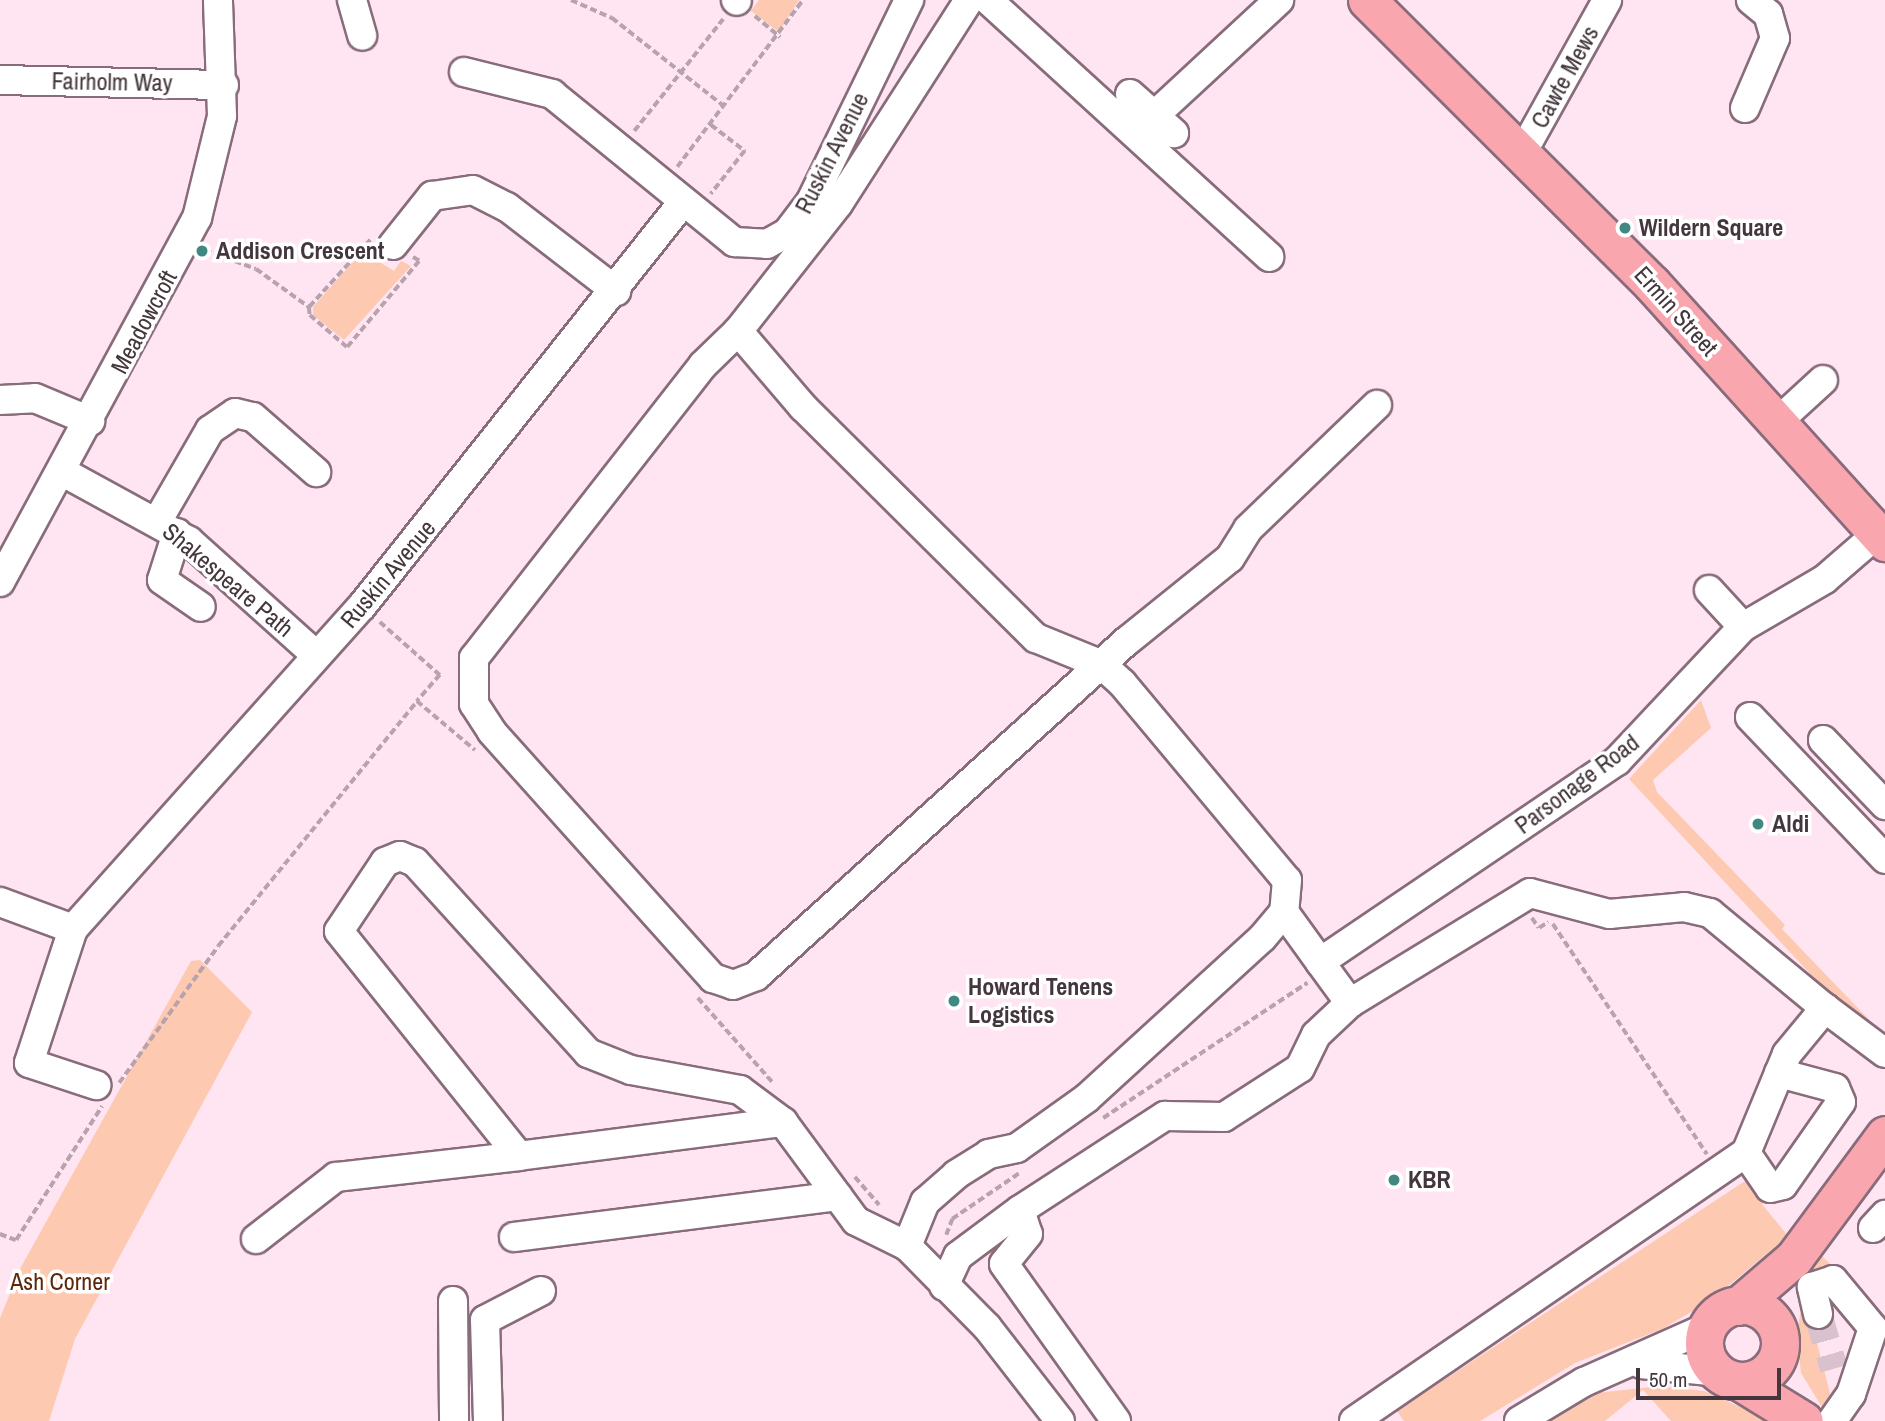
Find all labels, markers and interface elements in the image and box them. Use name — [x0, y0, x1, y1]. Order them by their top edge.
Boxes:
street label: Cawte Mews — [1525, 21, 1605, 133]
street label: Fairholm Way — [51, 67, 173, 97]
street label: Ruskin Avenue — [789, 87, 875, 219]
place label: Wildern Square — [1639, 214, 1783, 242]
marker: Wildern Square — [1617, 220, 1633, 236]
place label: Addison Crescent — [216, 237, 384, 265]
marker: Addison Crescent — [194, 243, 210, 259]
street label: Ermin Street — [1628, 260, 1724, 362]
street label: Meadowcroft — [105, 266, 183, 378]
street label: Ruskin Avenue — [334, 514, 442, 634]
street label: Shakespeare Path — [157, 517, 299, 643]
street label: Parsonage Road — [1509, 728, 1645, 840]
place label: Aldi — [1772, 810, 1809, 838]
marker: Aldi — [1750, 816, 1766, 832]
place label: Howard Tenens Logistics — [968, 973, 1113, 1029]
marker: Howard Tenens Logistics — [946, 993, 962, 1009]
place label: KBR — [1408, 1166, 1451, 1194]
marker: KBR — [1386, 1172, 1402, 1188]
park label: Ash Corner — [10, 1268, 110, 1296]
scale bar — [1640, 1354, 1785, 1398]
text: 50 m — [1649, 1365, 1687, 1394]

